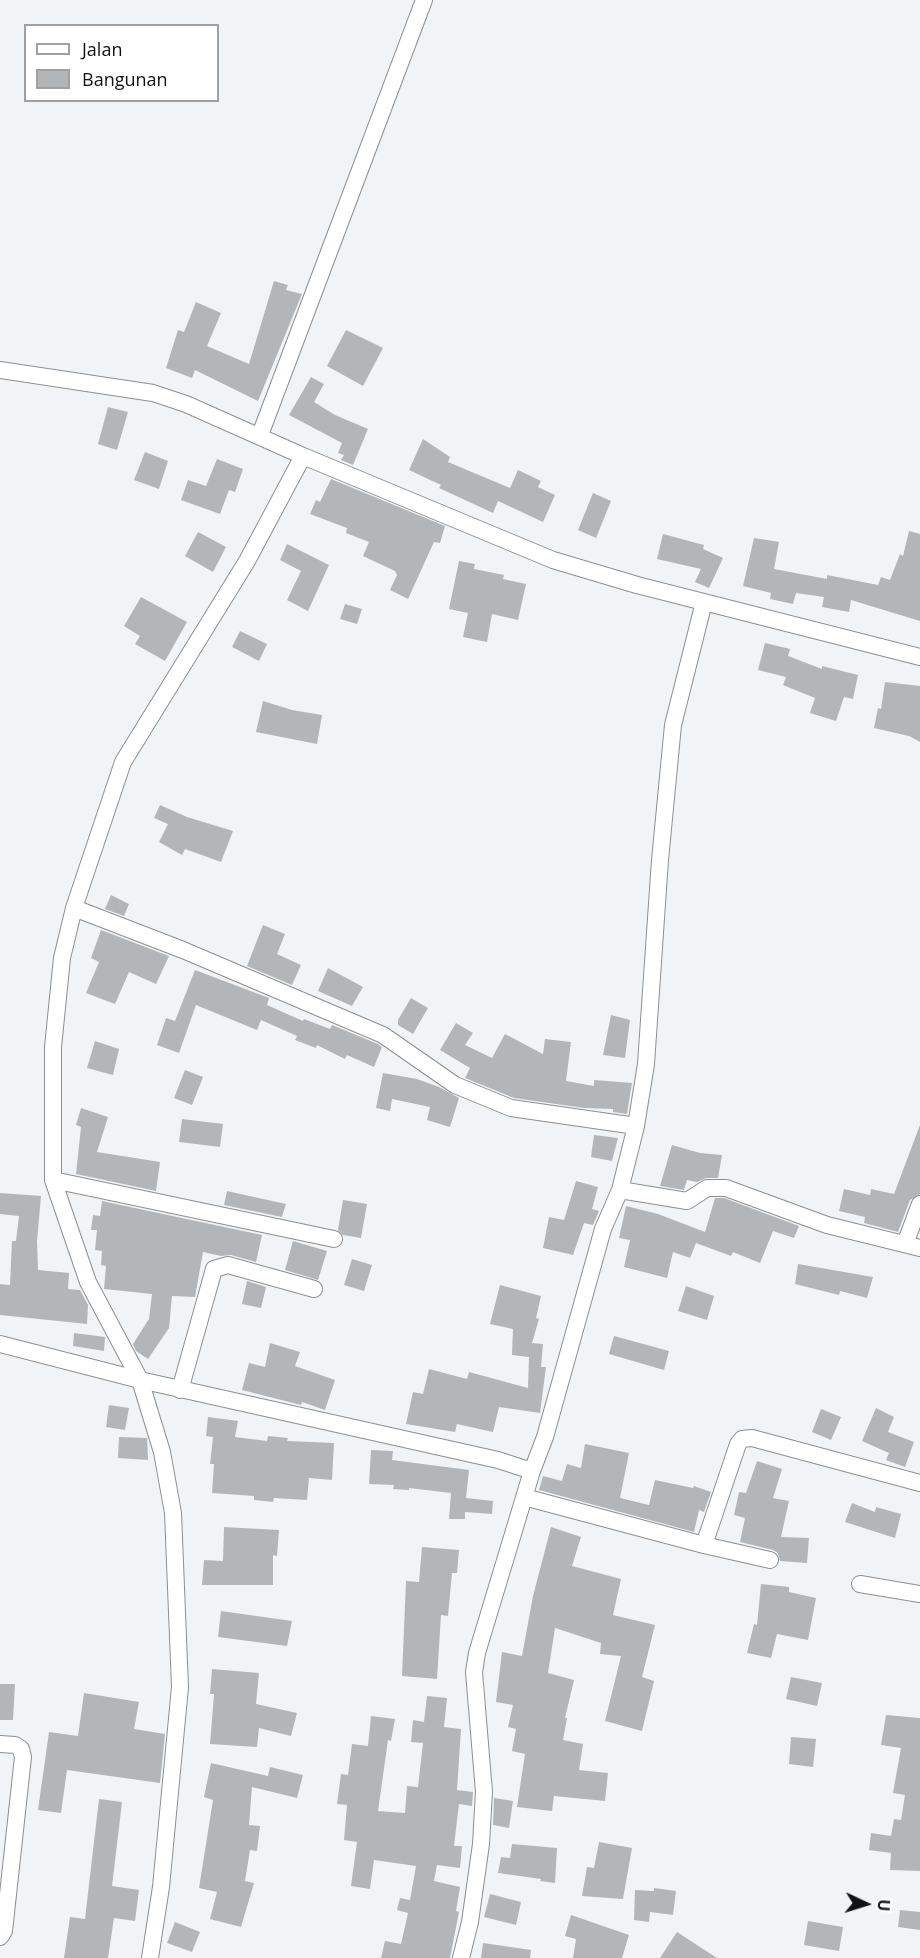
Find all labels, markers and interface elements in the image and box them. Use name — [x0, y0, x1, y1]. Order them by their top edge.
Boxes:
legend — [24, 24, 219, 102]
text: Jalan — [82, 37, 122, 61]
text: Bangunan — [82, 67, 168, 91]
north arrow — [836, 1874, 896, 1934]
text: U — [873, 1898, 895, 1912]

